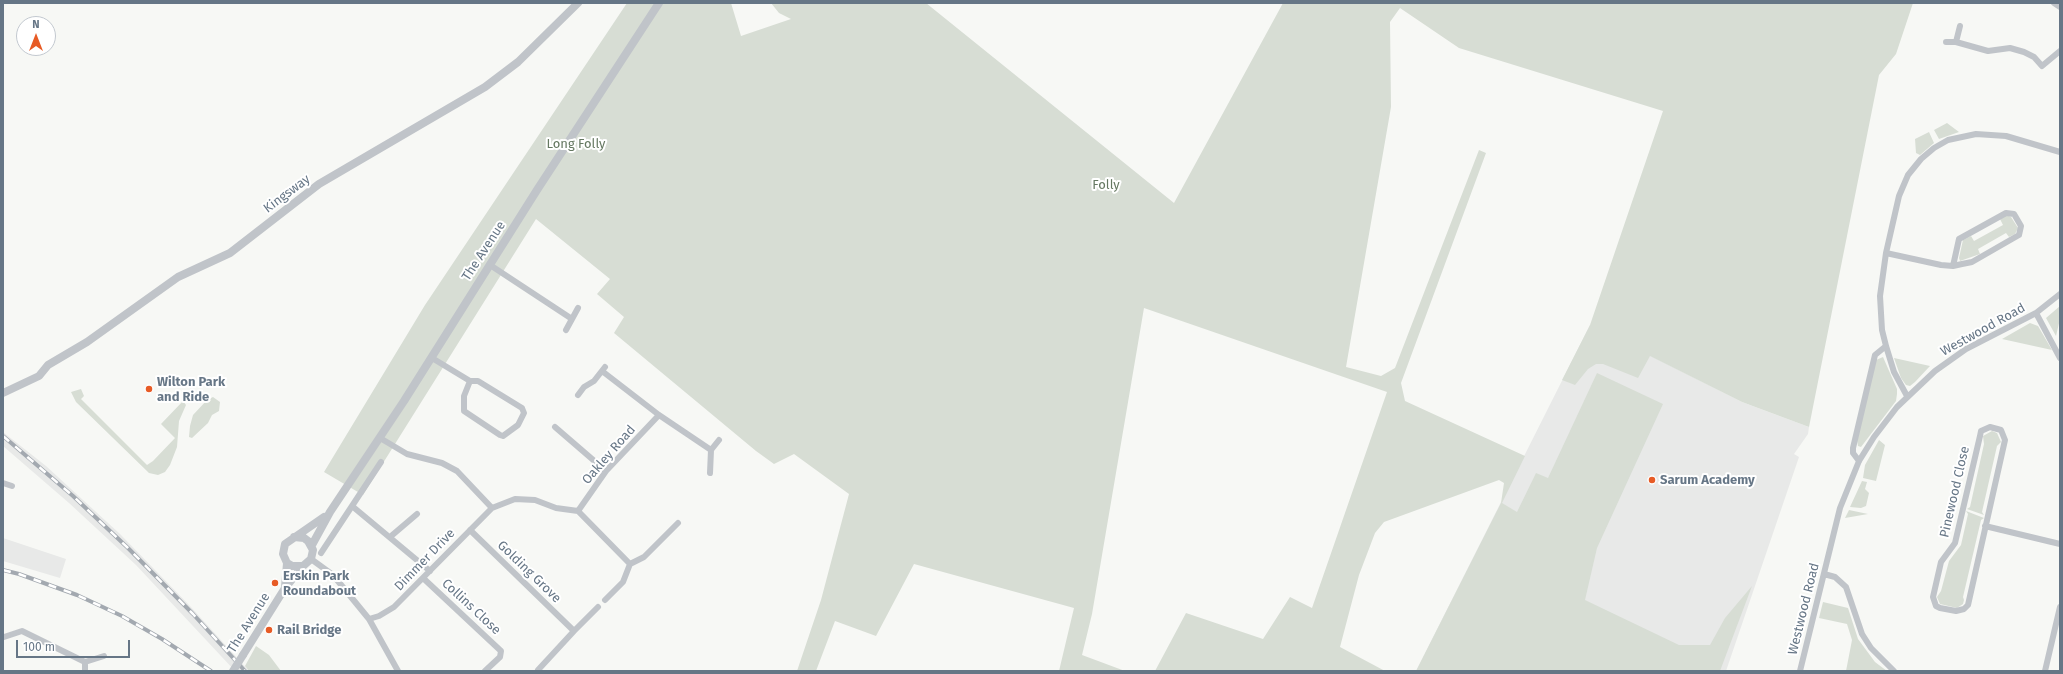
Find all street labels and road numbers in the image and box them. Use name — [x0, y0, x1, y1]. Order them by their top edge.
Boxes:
street label: Kingsway — [261, 172, 313, 216]
street label: The Avenue — [459, 218, 509, 284]
street label: Westwood Road — [1938, 300, 2028, 360]
street label: Oakley Road — [579, 422, 639, 488]
street label: Pinewood Close — [1937, 445, 1973, 539]
street label: Dimmer Drive — [391, 526, 459, 594]
street label: Golding Grove — [494, 538, 564, 606]
street label: Westwood Road — [1785, 561, 1823, 657]
street label: Collins Close — [438, 576, 504, 638]
street label: The Avenue — [224, 590, 274, 656]

